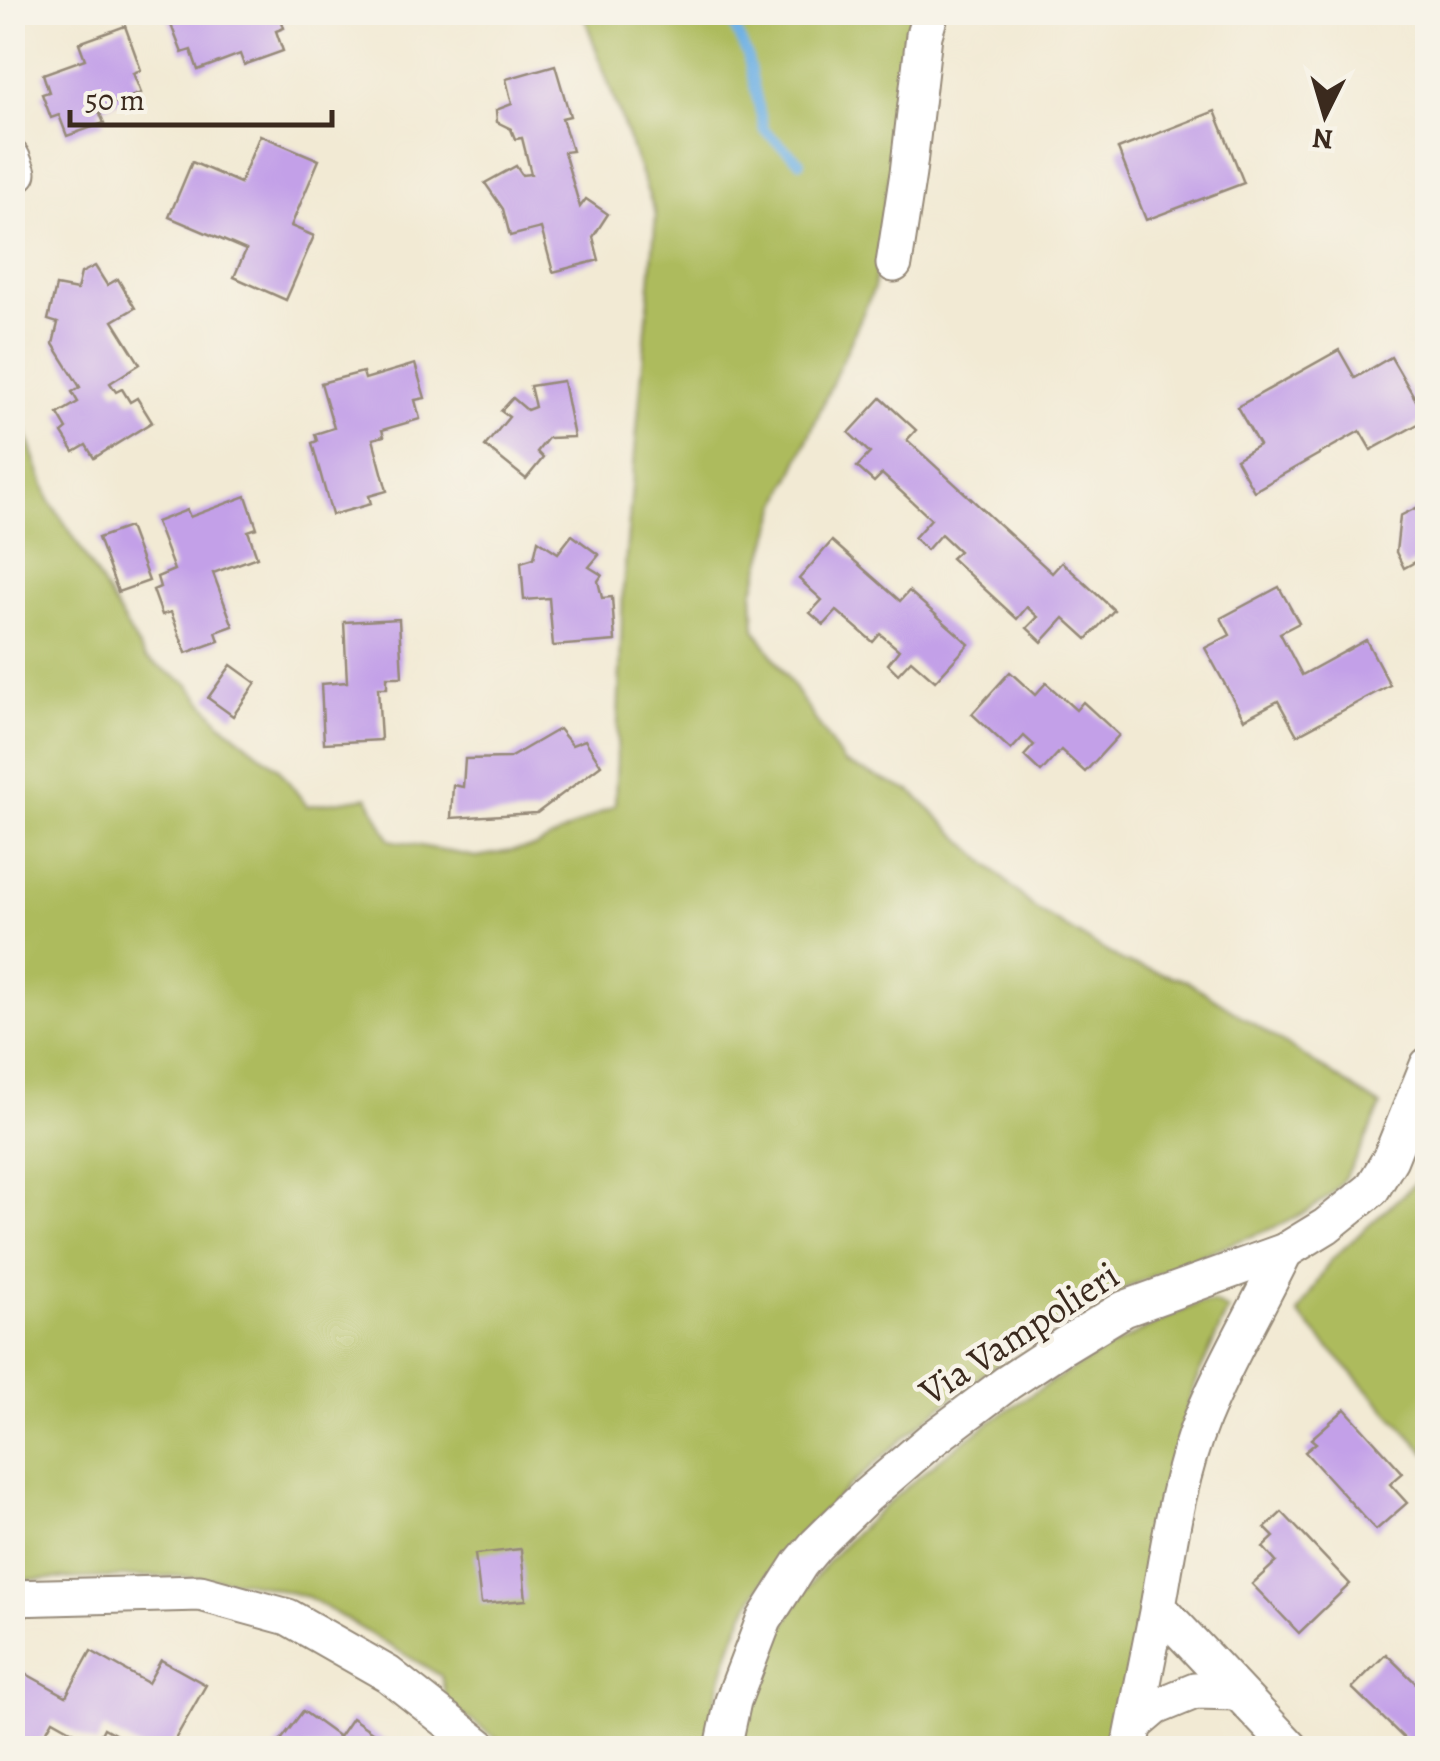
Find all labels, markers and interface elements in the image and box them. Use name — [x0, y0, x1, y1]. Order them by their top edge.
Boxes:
scale bar — [70, 65, 332, 127]
north arrow — [1275, 65, 1375, 165]
text: 50 m — [85, 80, 145, 120]
text: N — [1311, 119, 1335, 159]
street label: Via Vampolieri — [908, 1249, 1129, 1418]

